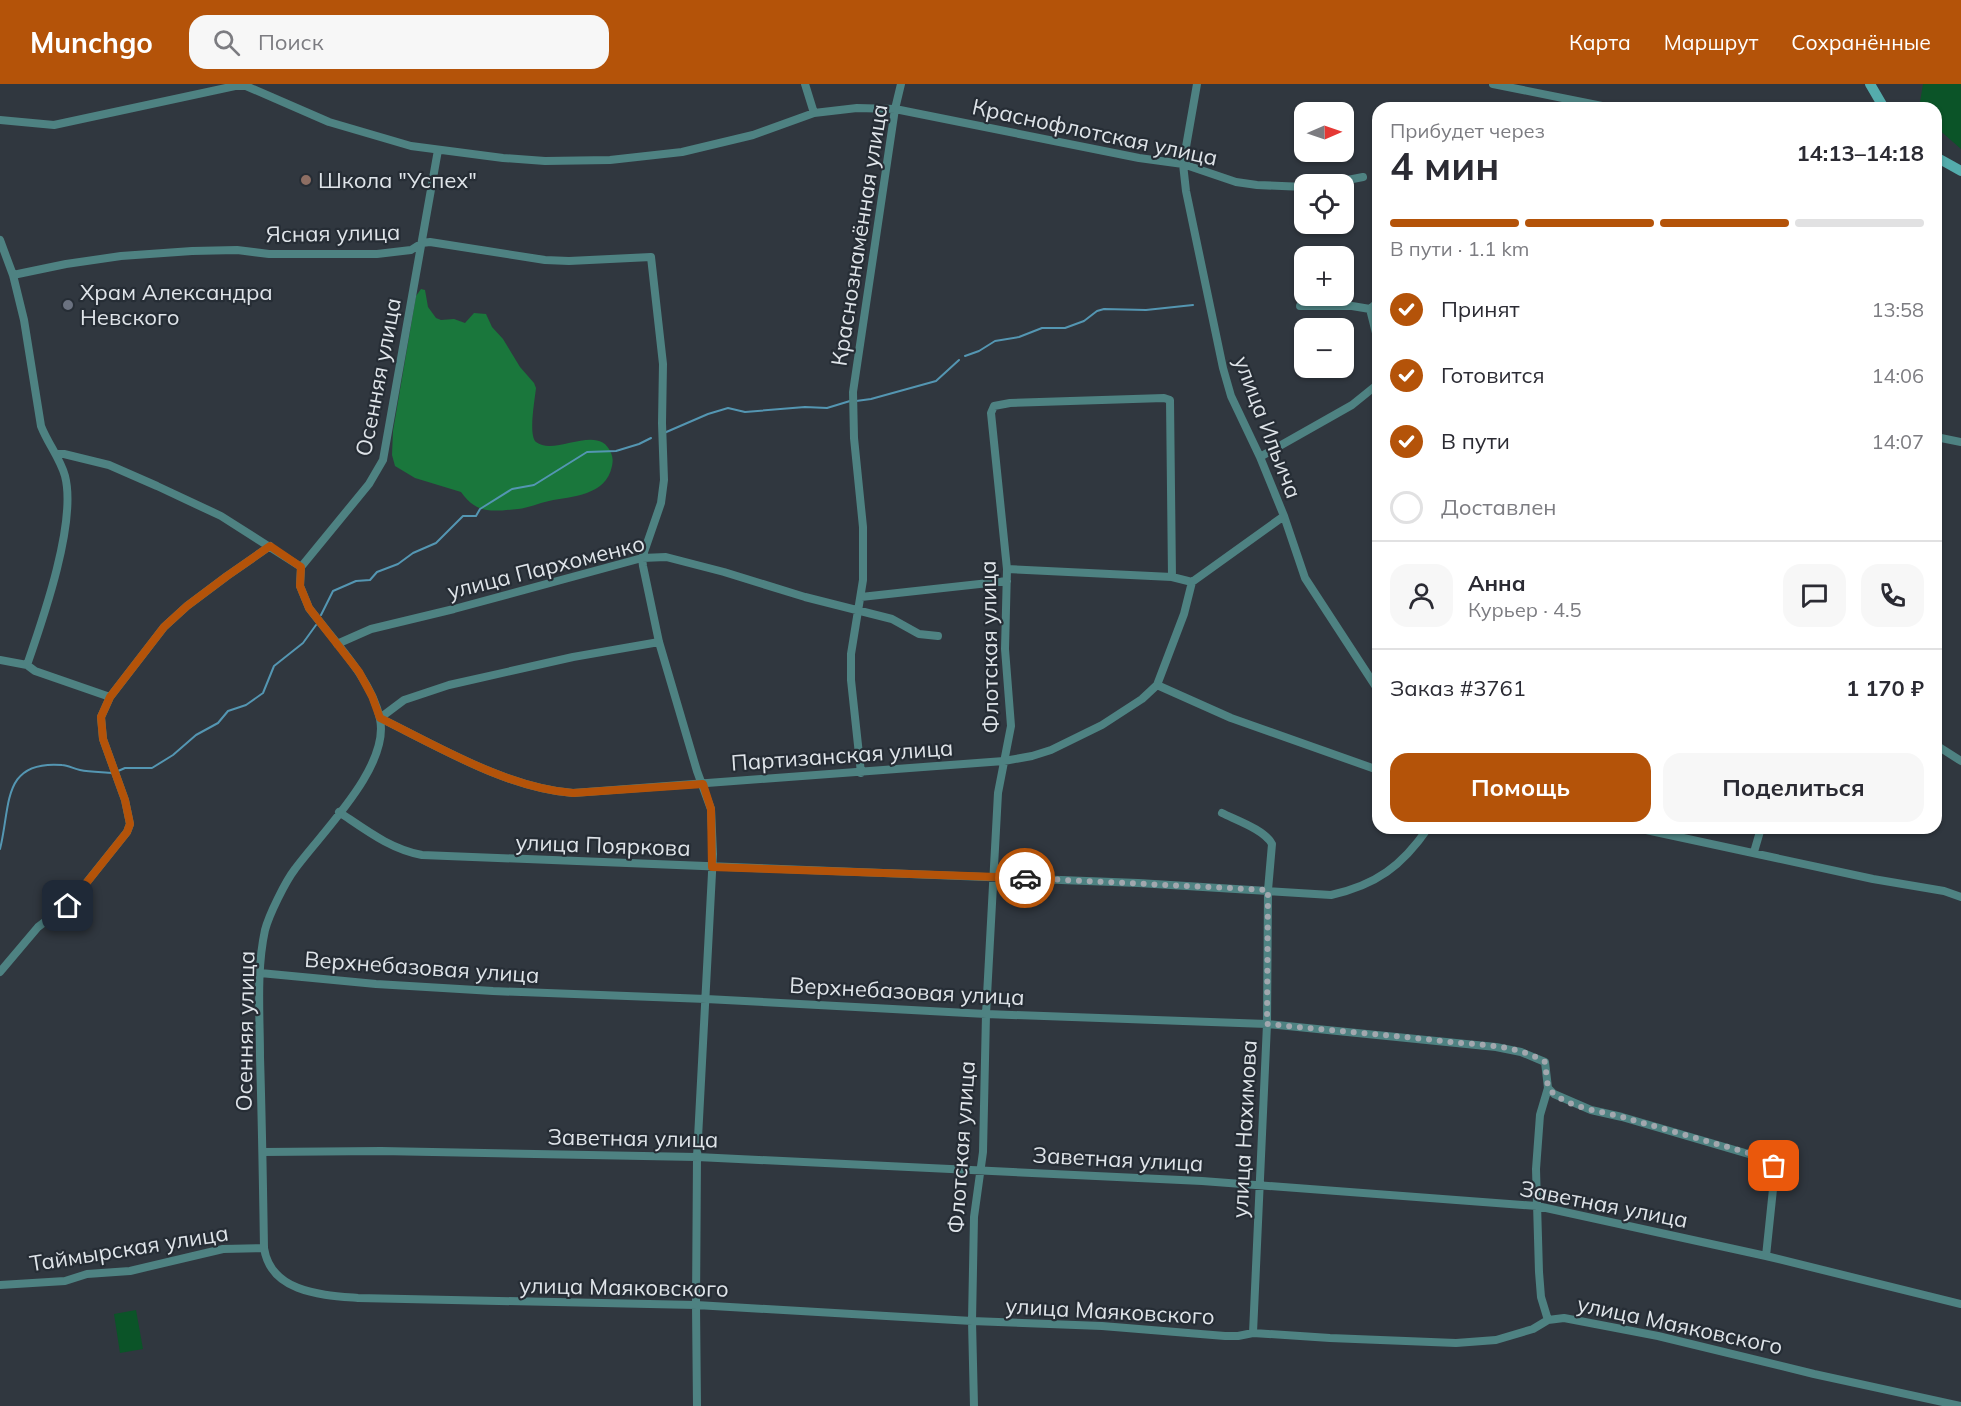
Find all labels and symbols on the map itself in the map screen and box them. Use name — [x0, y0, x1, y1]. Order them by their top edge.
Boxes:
street label: Краснофлотская улица — [970, 92, 1220, 172]
street label: Краснознамённая улица — [824, 102, 894, 368]
north arrow — [1294, 102, 1354, 162]
place label: Школа "Успех" — [318, 166, 477, 194]
marker: Школа "Успех" — [299, 173, 313, 187]
street label: Ясная улица — [265, 218, 401, 248]
place label: Храм Александра Невского — [80, 278, 273, 331]
street label: Осенняя улица — [349, 295, 407, 459]
marker: Храм Александра Невского — [61, 298, 75, 312]
street label: улица Ильича — [1228, 352, 1308, 502]
street label: улица Пархоменко — [444, 529, 648, 605]
street label: Флотская улица — [973, 560, 1005, 734]
street label: Партизанская улица — [730, 733, 954, 777]
street label: улица Пояркова — [515, 828, 691, 862]
courier — [995, 848, 1055, 908]
pin — [42, 880, 93, 931]
street label: Верхнебазовая улица — [304, 945, 540, 989]
street label: Осенняя улица — [230, 950, 260, 1112]
street label: Верхнебазовая улица — [789, 971, 1025, 1011]
street label: улица Нахимова — [1225, 1039, 1263, 1219]
street label: Флотская улица — [941, 1060, 981, 1234]
street label: Заветная улица — [547, 1123, 719, 1153]
pin — [1748, 1140, 1799, 1191]
street label: Заветная улица — [1032, 1141, 1204, 1177]
street label: Заветная улица — [1518, 1174, 1690, 1234]
street label: Таймырская улица — [28, 1218, 230, 1278]
street label: улица Маяковского — [519, 1271, 729, 1303]
street label: улица Маяковского — [1575, 1290, 1785, 1360]
street label: улица Маяковского — [1005, 1292, 1215, 1330]

